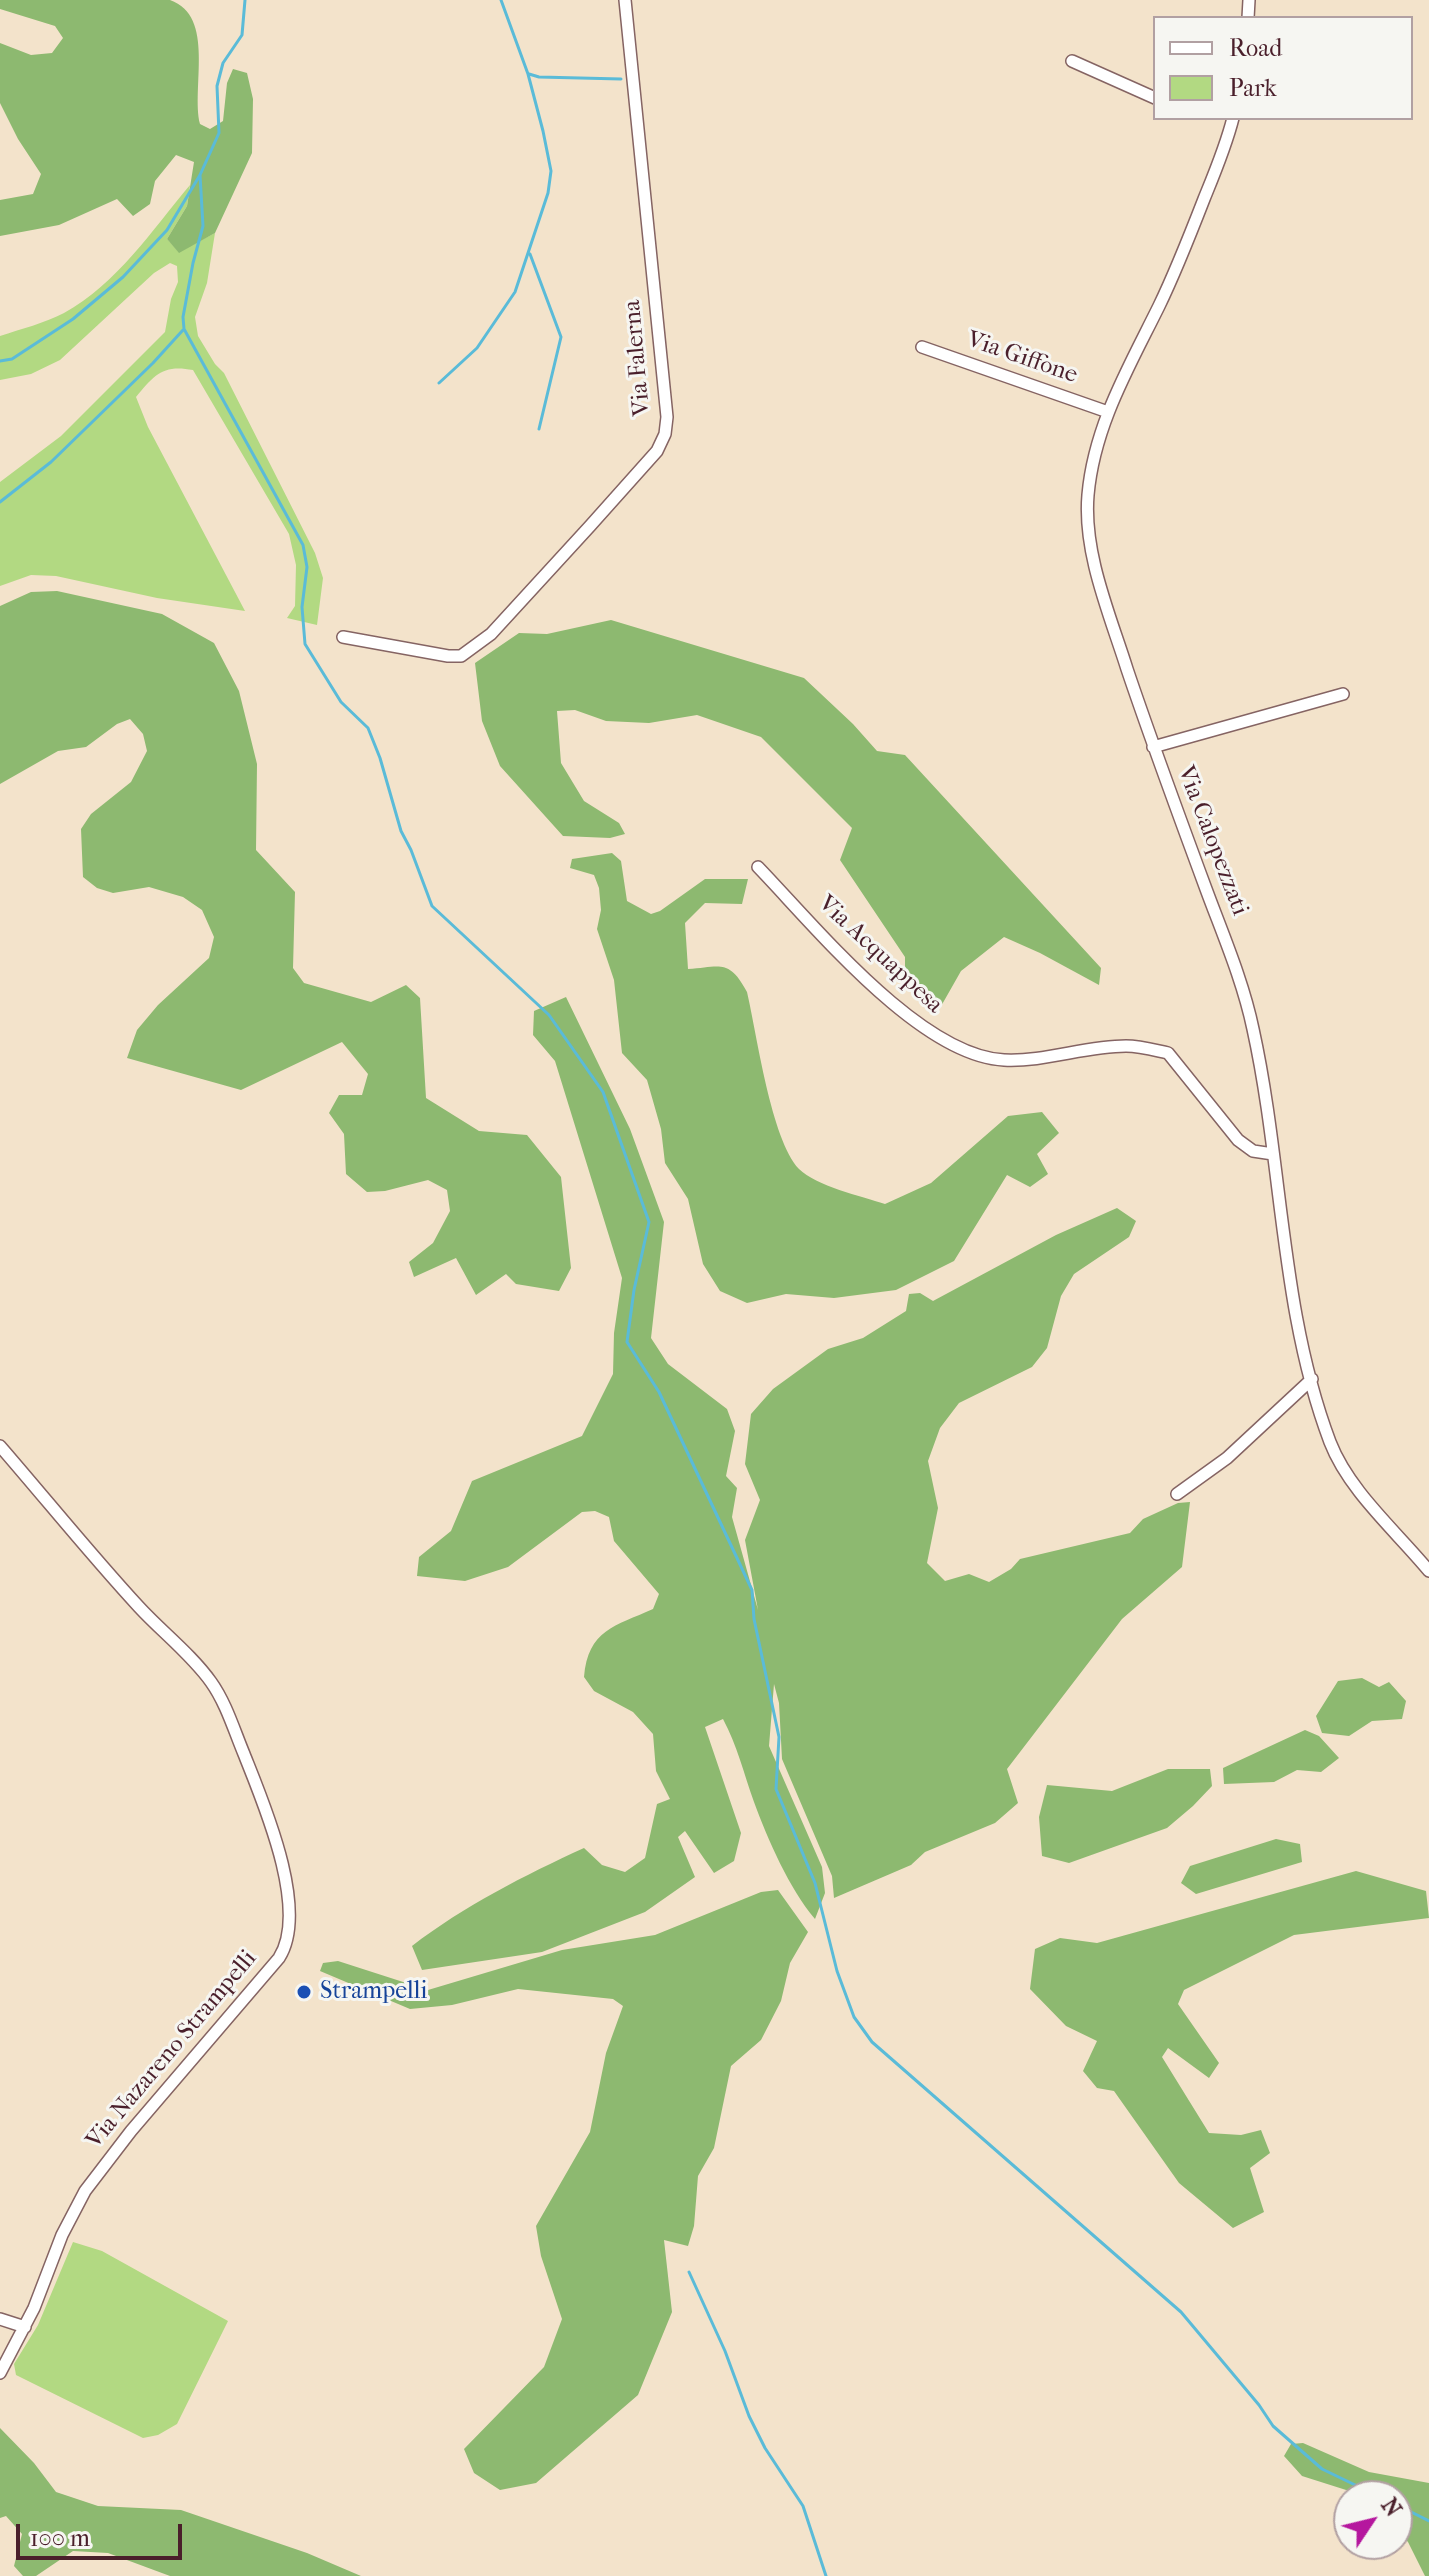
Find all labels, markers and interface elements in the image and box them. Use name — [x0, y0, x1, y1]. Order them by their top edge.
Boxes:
legend — [1153, 16, 1413, 120]
text: Road — [1229, 34, 1282, 62]
text: Park — [1229, 74, 1277, 102]
street label: Via Falerna — [619, 299, 657, 417]
street label: Via Giffone — [963, 326, 1081, 390]
street label: Via Calopezzati — [1170, 762, 1254, 920]
street label: Via Acquappesa — [812, 890, 948, 1020]
street label: Via Nazareno Strampelli — [81, 1945, 263, 2155]
place label: Strampelli — [320, 1978, 427, 2006]
marker: Strampelli — [295, 1983, 313, 2001]
north arrow — [1333, 2480, 1413, 2560]
text: N — [1376, 2493, 1406, 2522]
scale bar — [20, 2508, 186, 2558]
text: 100 m — [30, 2524, 90, 2552]

